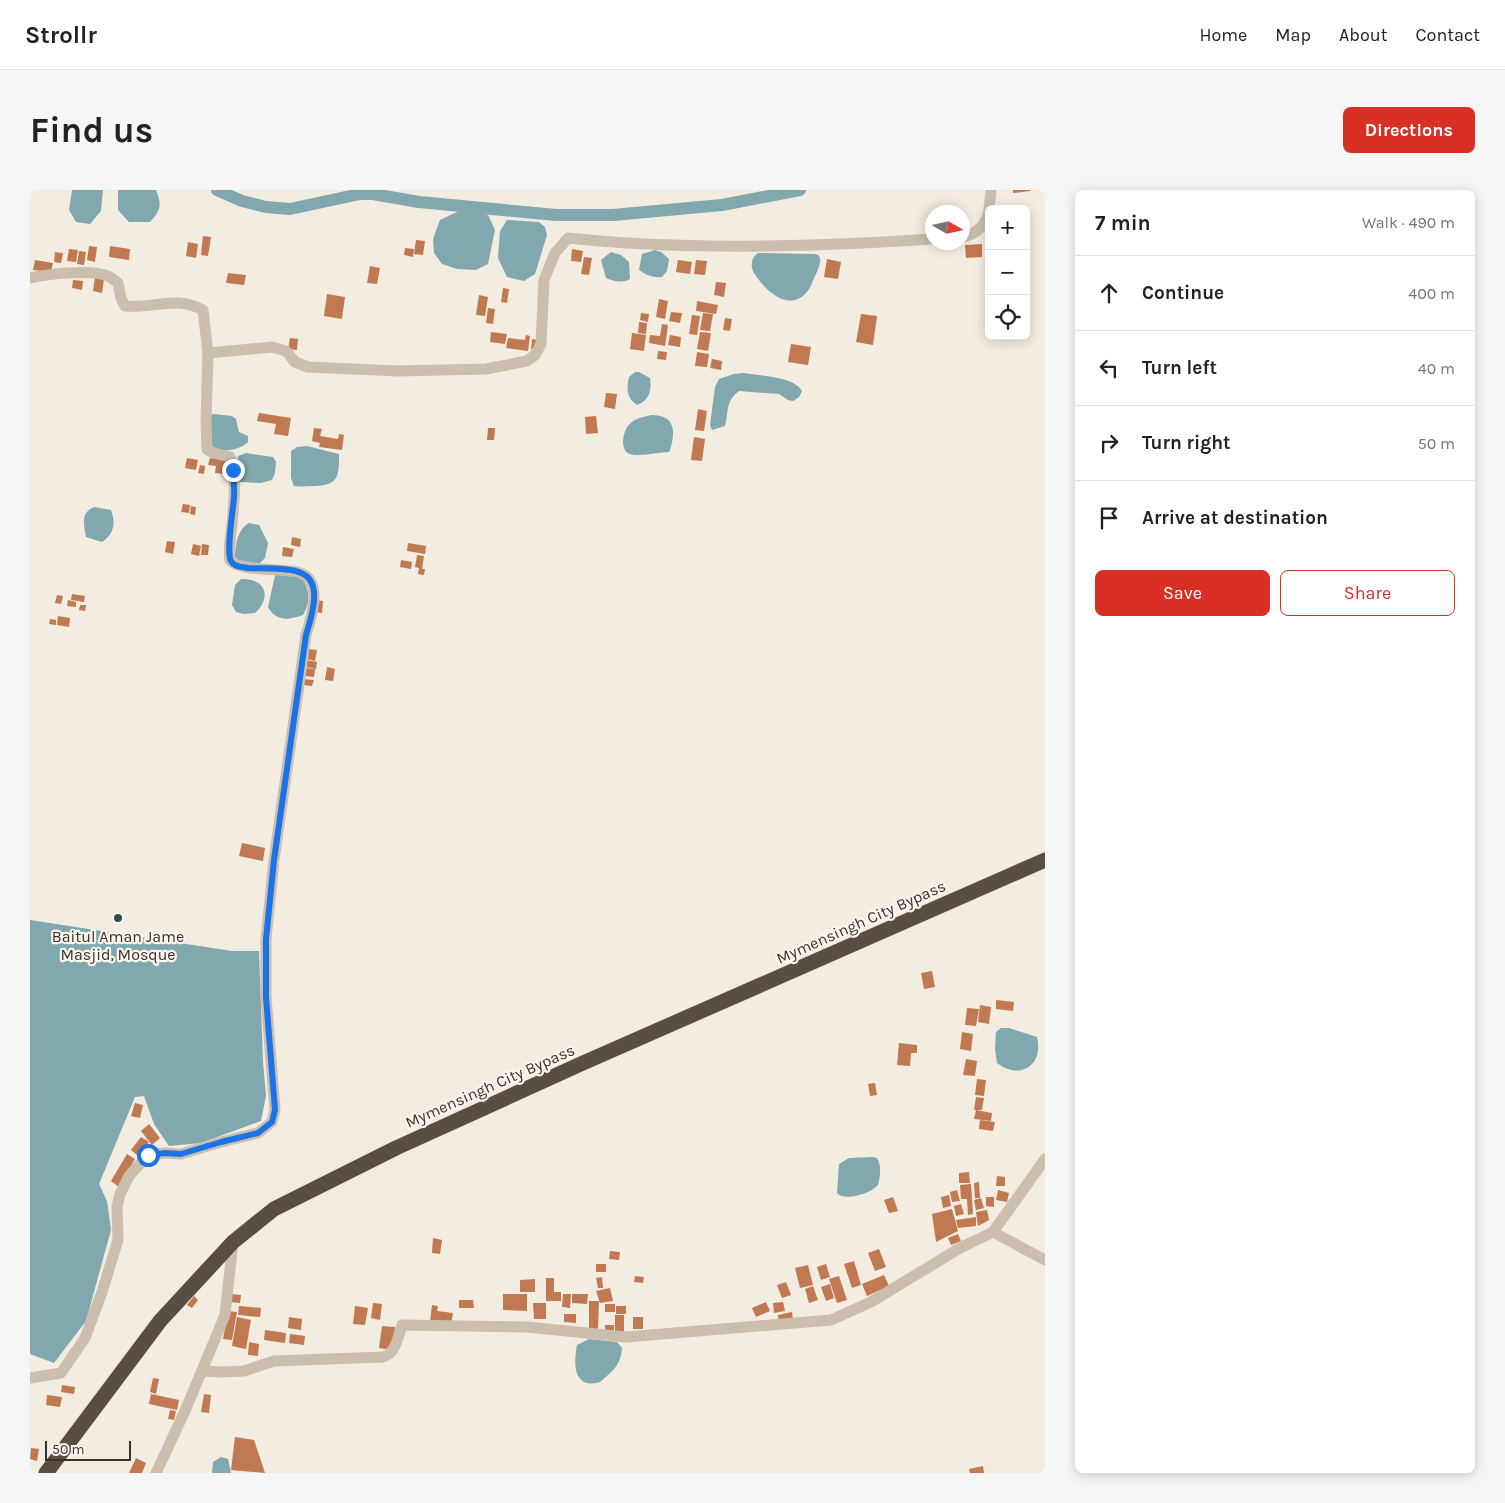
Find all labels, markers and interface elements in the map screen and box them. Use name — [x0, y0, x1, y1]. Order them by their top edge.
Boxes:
text: Strollr — [25, 21, 97, 49]
text: Home — [1199, 24, 1247, 46]
text: Map — [1275, 24, 1311, 46]
text: About — [1339, 24, 1388, 46]
text: Contact — [1416, 24, 1480, 46]
button: Directions — [1343, 107, 1475, 153]
text: Find us — [30, 110, 153, 151]
north arrow — [925, 205, 970, 250]
map controls — [985, 205, 1030, 340]
button: + — [985, 205, 1030, 250]
text: 7 min — [1095, 211, 1151, 235]
text: Walk · 490 m — [1362, 213, 1455, 232]
button: − — [985, 250, 1030, 295]
icon: ahead — [1095, 279, 1123, 307]
text: Continue — [1142, 282, 1224, 304]
text: 400 m — [1408, 284, 1455, 303]
button: locate — [985, 295, 1030, 340]
icon: left — [1095, 354, 1123, 382]
text: Turn left — [1142, 357, 1217, 379]
text: 40 m — [1418, 359, 1455, 378]
icon: right — [1095, 429, 1123, 457]
text: Turn right — [1142, 432, 1231, 454]
text: 50 m — [1418, 434, 1455, 453]
route end — [222, 459, 245, 482]
icon: arrive — [1095, 504, 1123, 532]
text: Arrive at destination — [1142, 507, 1328, 529]
button: Save — [1095, 570, 1270, 616]
button: Share — [1280, 570, 1455, 616]
street label: Mymensingh City Bypass — [773, 876, 949, 968]
marker: Baitul Aman Jame Masjid, Mosque — [112, 912, 124, 924]
place label: Baitul Aman Jame Masjid, Mosque — [52, 927, 184, 964]
street label: Mymensingh City Bypass — [402, 1040, 578, 1132]
route start — [137, 1144, 160, 1167]
scale bar — [45, 1438, 131, 1461]
text: 50 m — [52, 1441, 85, 1458]

